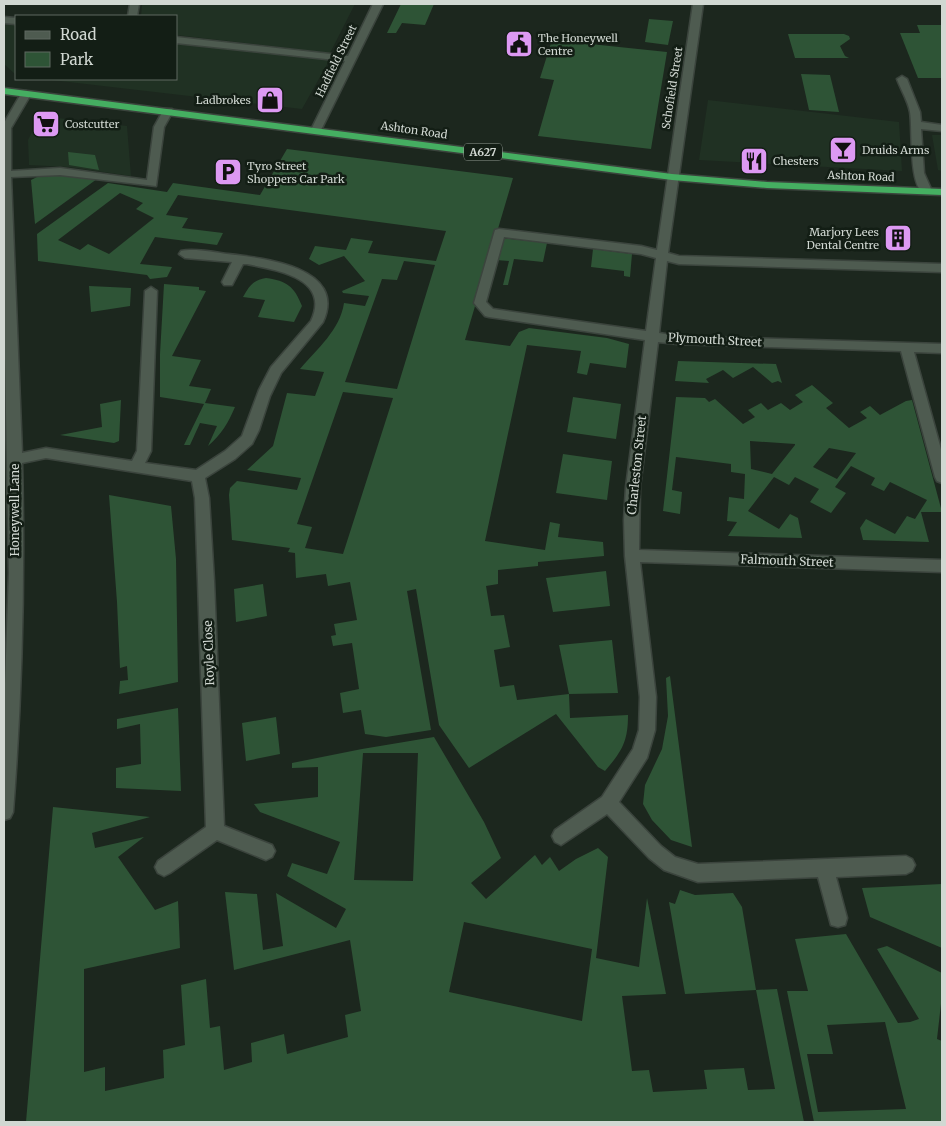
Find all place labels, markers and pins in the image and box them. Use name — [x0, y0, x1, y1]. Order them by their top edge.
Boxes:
public building icon: The Honeywell Centre — [504, 29, 534, 59]
place label: The Honeywell Centre — [538, 31, 619, 58]
shop icon: Ladbrokes — [255, 85, 285, 115]
place label: Ladbrokes — [196, 93, 251, 107]
supermarket icon: Costcutter — [31, 109, 61, 139]
place label: Costcutter — [65, 117, 119, 131]
bar icon: Druids Arms — [828, 135, 858, 165]
place label: Druids Arms — [862, 143, 929, 157]
restaurant icon: Chesters — [739, 146, 769, 176]
place label: Chesters — [773, 154, 819, 168]
parking icon: Tyro Street Shoppers Car Park — [213, 157, 243, 187]
place label: Tyro Street Shoppers Car Park — [247, 159, 345, 186]
building icon: Marjory Lees Dental Centre — [883, 223, 913, 253]
place label: Marjory Lees Dental Centre — [807, 225, 879, 252]

